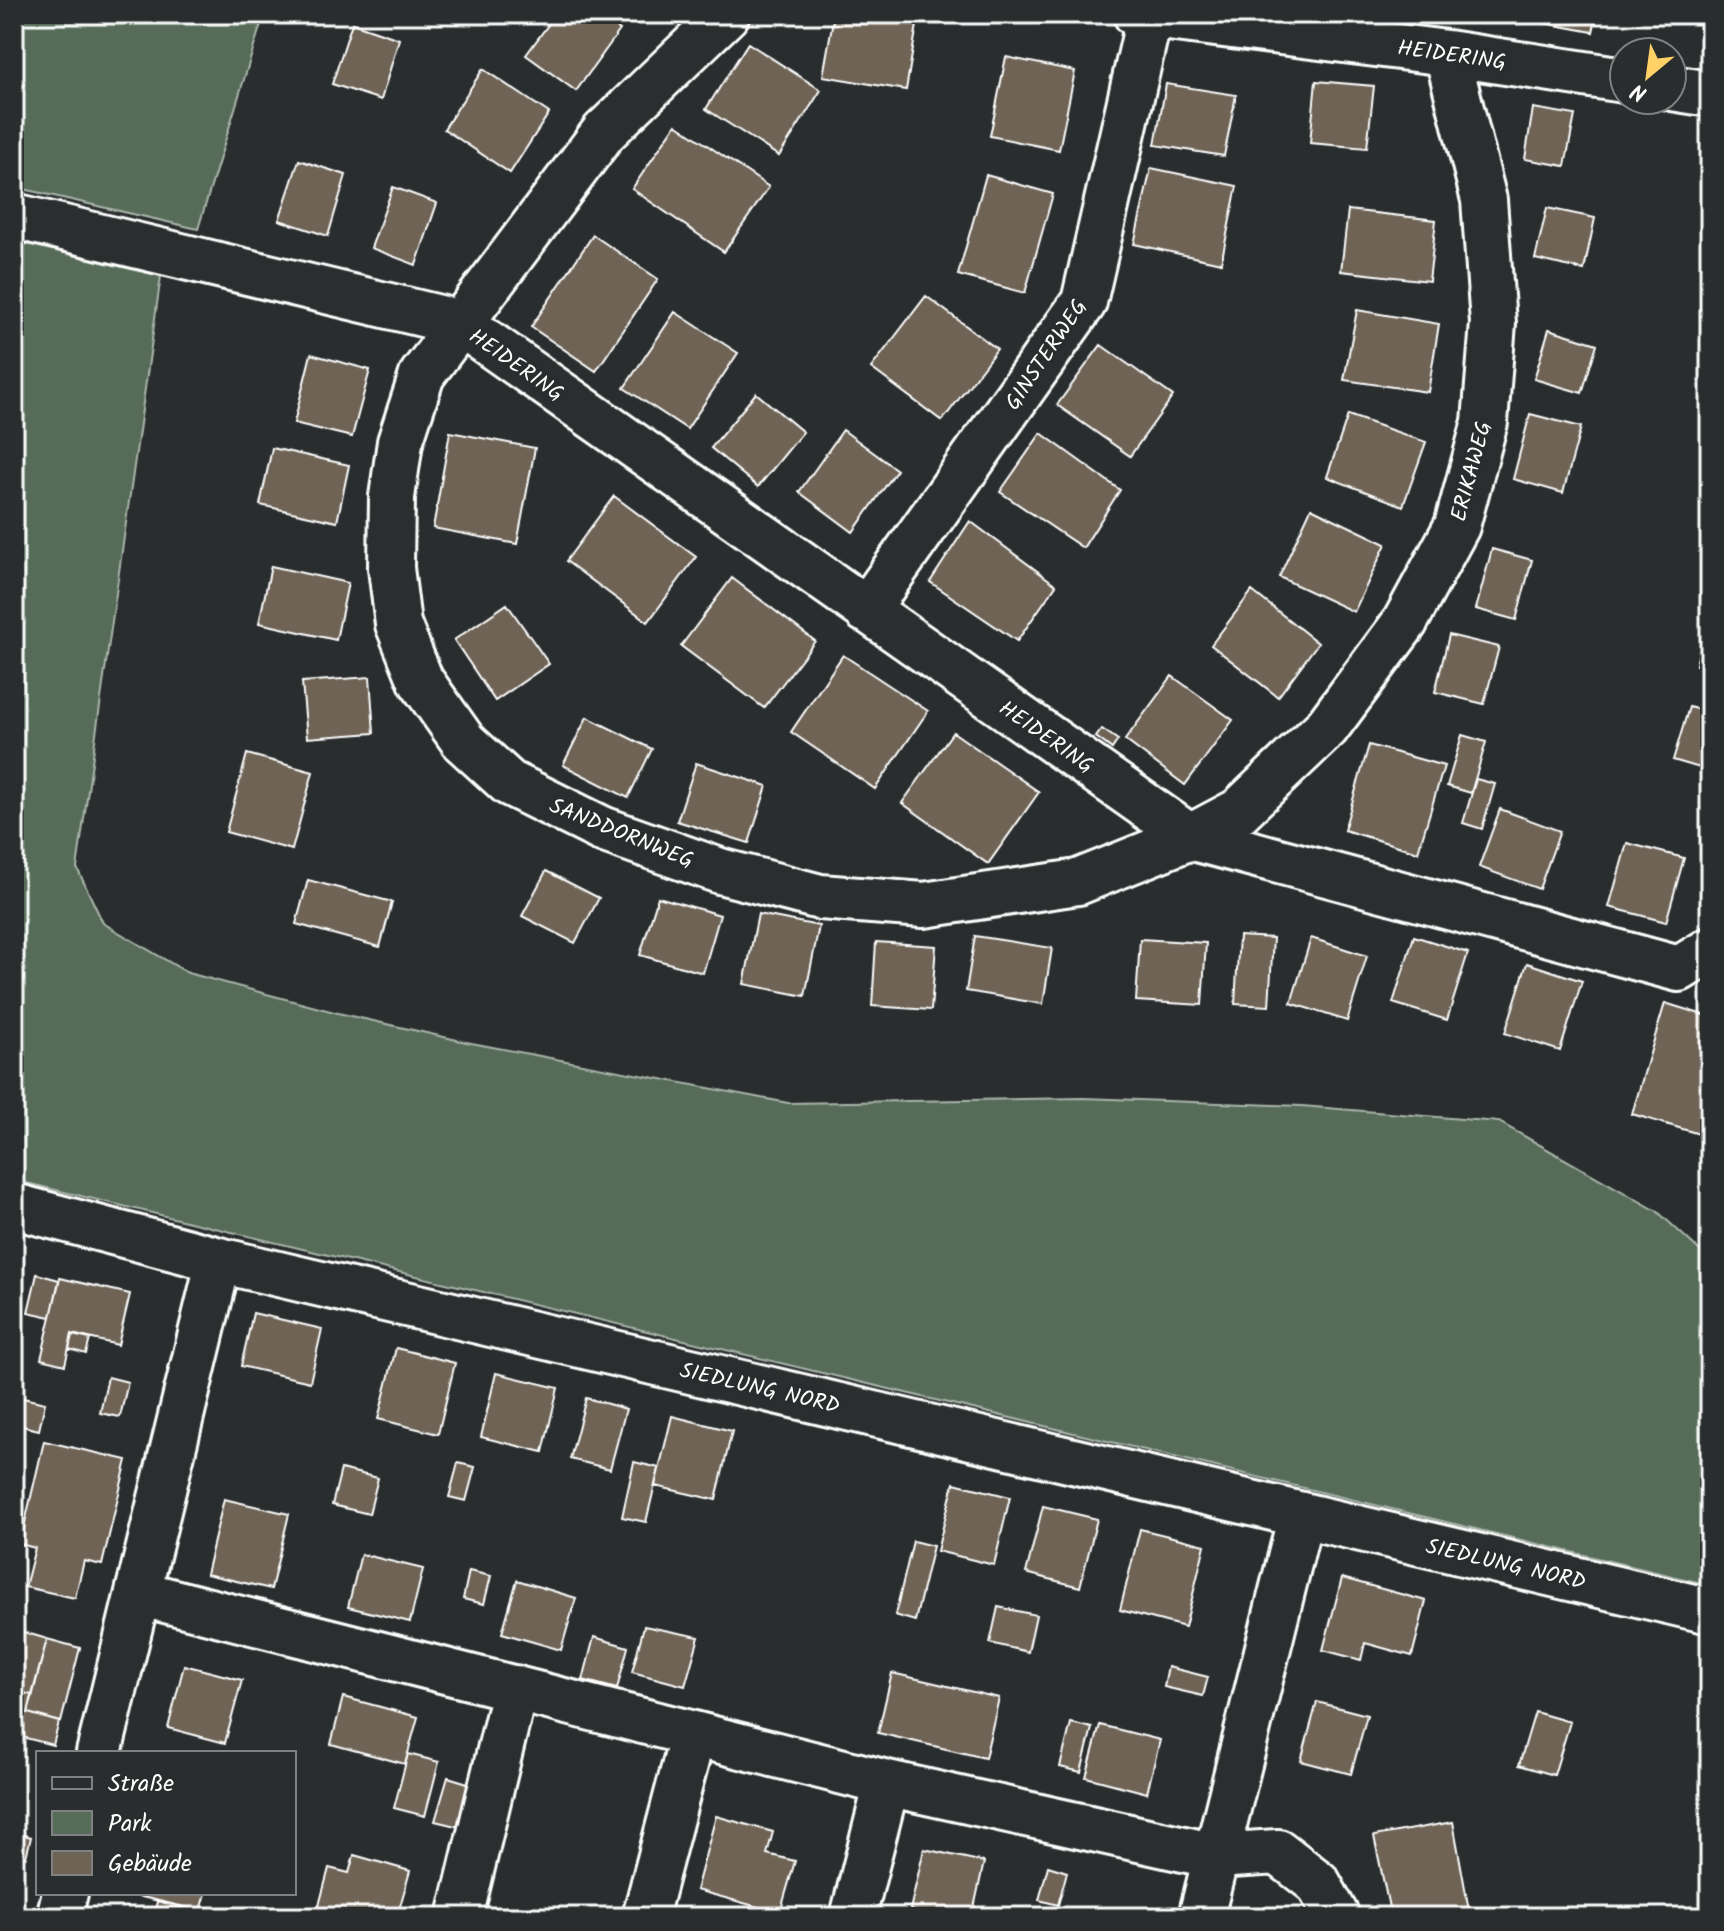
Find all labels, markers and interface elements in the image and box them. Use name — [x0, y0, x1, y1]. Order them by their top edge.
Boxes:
street label: HEIDERING — [1395, 32, 1508, 81]
north arrow — [1608, 36, 1688, 116]
text: N — [1625, 73, 1654, 110]
street label: GINSTERWEG — [997, 293, 1097, 418]
street label: HEIDERING — [461, 320, 570, 412]
street label: ERIKAWEG — [1442, 418, 1503, 526]
street label: HEIDERING — [991, 692, 1100, 784]
street label: SANDDORNWEG — [544, 789, 699, 879]
street label: SIEDLUNG NORD — [676, 1354, 843, 1425]
street label: SIEDLUNG NORD — [1422, 1530, 1589, 1601]
legend — [36, 1751, 296, 1895]
text: Straße — [108, 1765, 174, 1804]
text: Park — [108, 1805, 152, 1844]
text: Gebäude — [108, 1845, 192, 1884]

